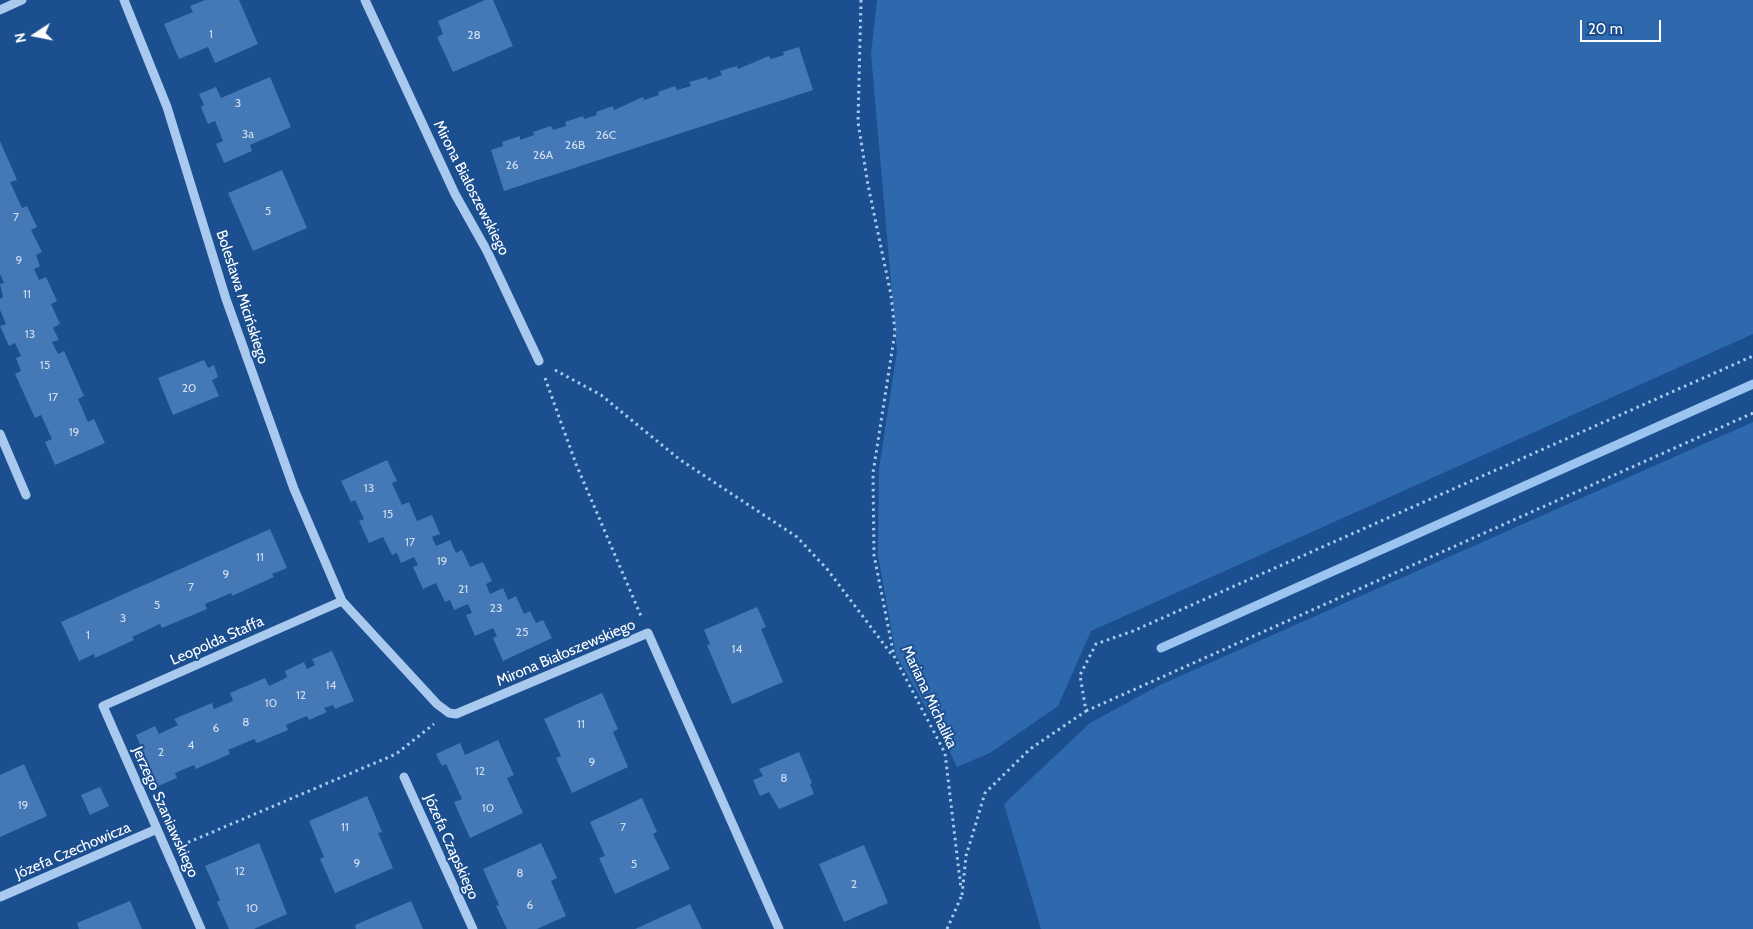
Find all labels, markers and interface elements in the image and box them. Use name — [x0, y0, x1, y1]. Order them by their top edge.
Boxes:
north arrow — [10, 10, 60, 60]
scale bar — [1583, 10, 1664, 42]
text: 20 m — [1588, 20, 1623, 38]
house number: 1 — [209, 27, 213, 41]
house number: 28 — [467, 28, 481, 42]
text: N — [10, 31, 30, 44]
house number: 3 — [235, 96, 241, 110]
street label: Mirona Białoszewskiego — [429, 117, 513, 259]
house number: 3a — [242, 127, 254, 141]
house number: 26C — [596, 128, 616, 142]
house number: 26B — [565, 138, 585, 152]
house number: 26A — [533, 148, 553, 162]
house number: 26 — [505, 158, 519, 172]
house number: 5 — [265, 204, 271, 218]
house number: 7 — [13, 210, 19, 224]
street label: Bolesława Micińskiego — [212, 228, 272, 366]
house number: 9 — [16, 253, 22, 267]
house number: 11 — [23, 287, 31, 301]
house number: 13 — [25, 327, 35, 341]
house number: 15 — [40, 358, 50, 372]
house number: 20 — [182, 381, 196, 395]
house number: 17 — [48, 390, 58, 404]
house number: 19 — [69, 425, 79, 439]
house number: 13 — [364, 481, 374, 495]
house number: 15 — [383, 507, 393, 521]
house number: 17 — [405, 535, 415, 549]
house number: 11 — [256, 550, 264, 564]
house number: 19 — [437, 554, 447, 568]
house number: 9 — [223, 567, 229, 581]
house number: 7 — [188, 580, 194, 594]
house number: 21 — [458, 582, 468, 596]
house number: 5 — [154, 598, 160, 612]
house number: 23 — [490, 601, 502, 615]
house number: 3 — [120, 611, 126, 625]
street label: Leopolda Staffa — [168, 612, 266, 670]
street label: Mirona Białoszewskiego — [494, 616, 638, 690]
house number: 25 — [516, 625, 528, 639]
house number: 1 — [86, 628, 90, 642]
house number: 14 — [732, 642, 742, 656]
street label: Mariana Michalika — [897, 643, 961, 751]
house number: 14 — [326, 678, 336, 692]
house number: 12 — [296, 688, 306, 702]
house number: 10 — [265, 696, 277, 710]
house number: 8 — [242, 715, 250, 729]
house number: 11 — [577, 717, 585, 731]
house number: 6 — [213, 721, 219, 735]
house number: 4 — [188, 738, 194, 752]
street label: Jerzego Szaniawskiego — [128, 744, 202, 880]
house number: 2 — [158, 745, 164, 759]
house number: 9 — [589, 755, 595, 769]
house number: 12 — [475, 764, 485, 778]
house number: 8 — [780, 771, 788, 785]
street label: Józefa Czapskiego — [420, 792, 482, 902]
house number: 19 — [18, 798, 28, 812]
house number: 10 — [482, 801, 494, 815]
street label: Józefa Czechowicza — [12, 819, 134, 883]
house number: 11 — [341, 820, 349, 834]
house number: 7 — [620, 820, 626, 834]
house number: 9 — [354, 856, 360, 870]
house number: 5 — [631, 857, 637, 871]
house number: 12 — [235, 864, 245, 878]
house number: 8 — [516, 866, 524, 880]
house number: 2 — [851, 877, 857, 891]
house number: 6 — [527, 898, 533, 912]
house number: 10 — [246, 901, 258, 915]

